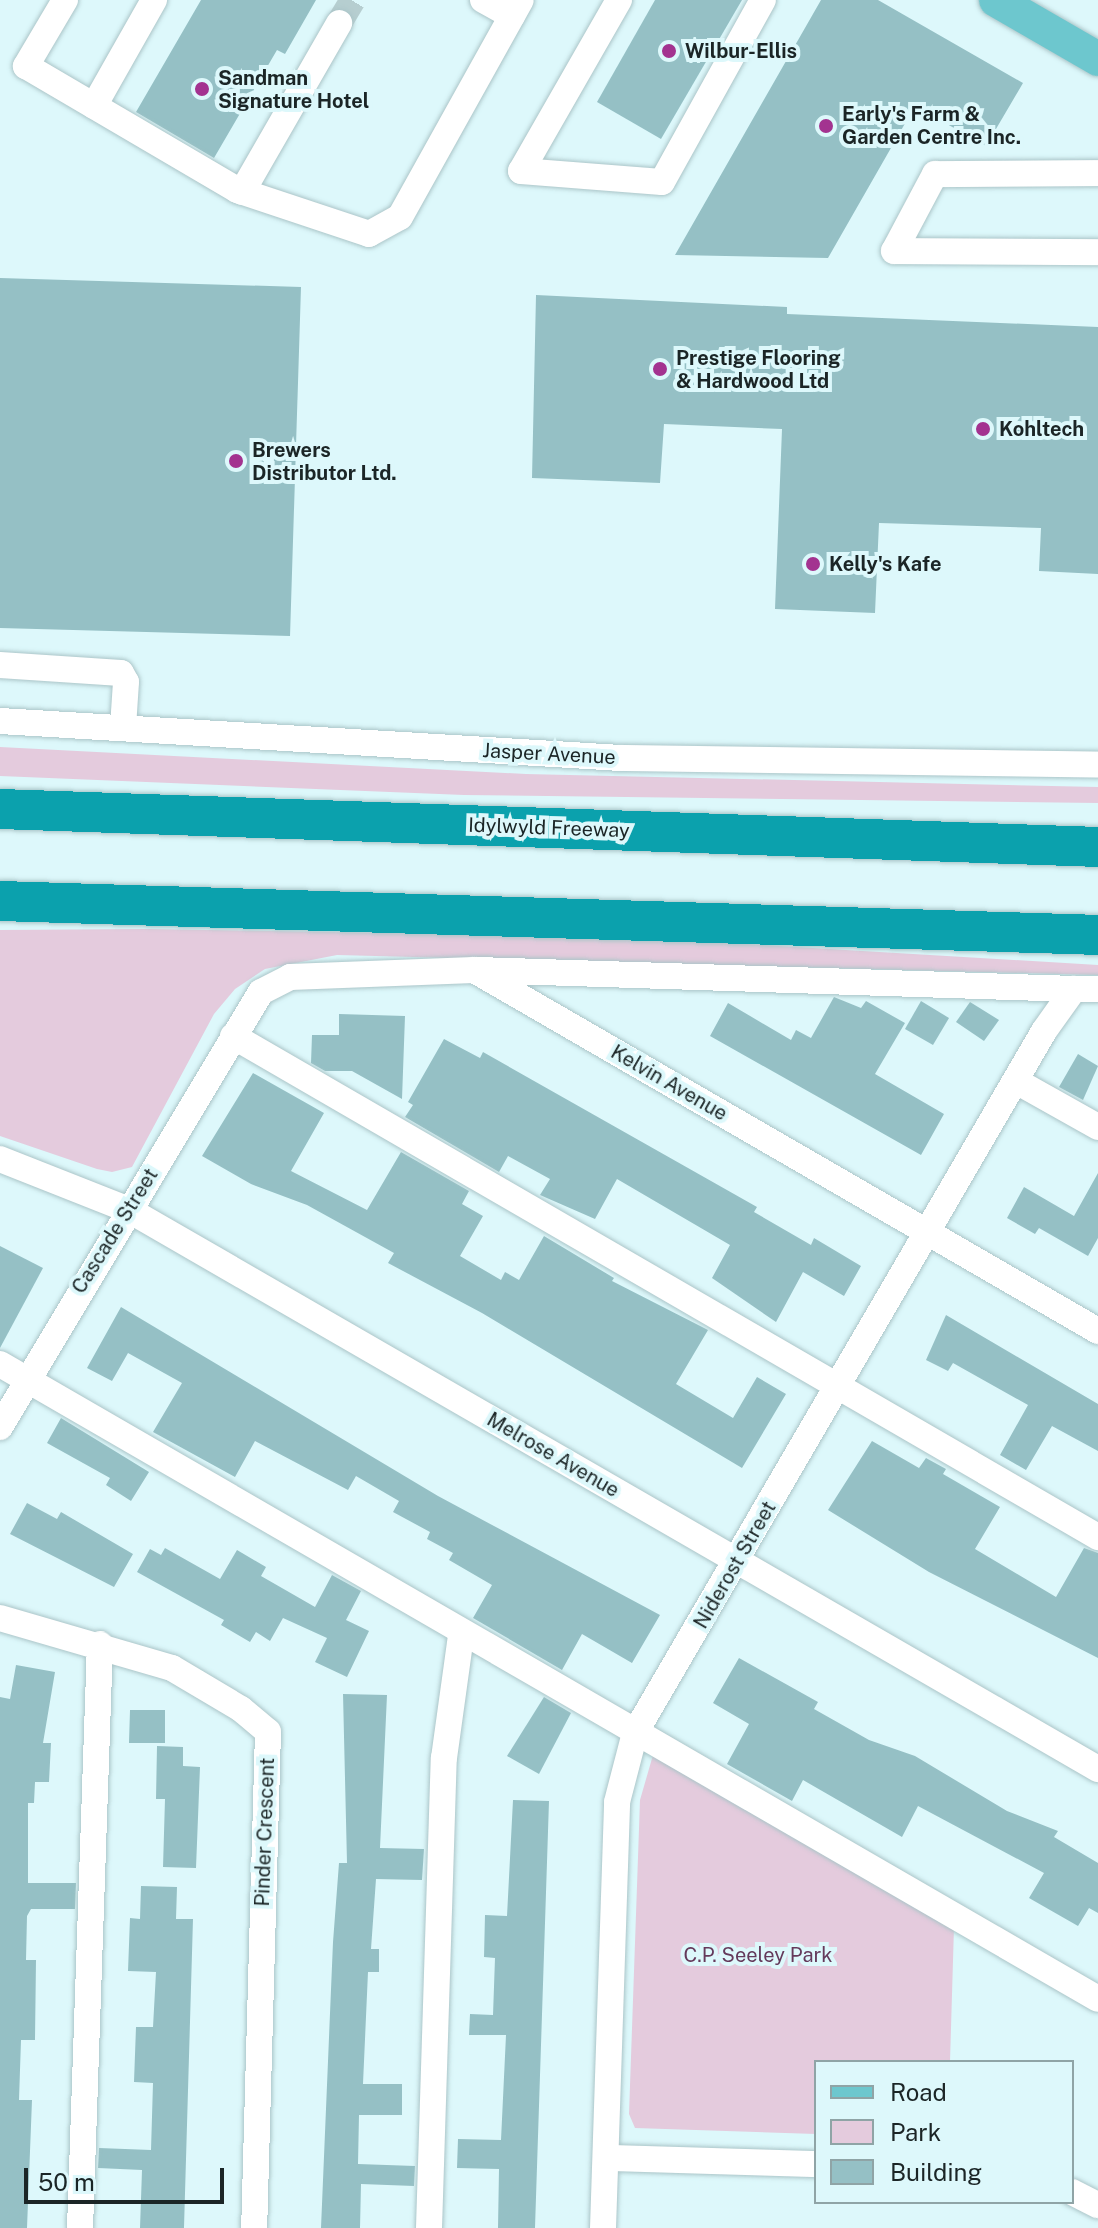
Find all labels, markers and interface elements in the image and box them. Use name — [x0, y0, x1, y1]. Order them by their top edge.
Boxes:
place label: Wilbur-Ellis — [685, 39, 797, 63]
marker: Wilbur-Ellis — [660, 42, 678, 60]
place label: Sandman Signature Hotel — [218, 66, 369, 113]
marker: Sandman Signature Hotel — [193, 80, 211, 98]
place label: Early's Farm & Garden Centre Inc. — [842, 102, 1021, 149]
marker: Early's Farm & Garden Centre Inc. — [817, 117, 835, 135]
place label: Prestige Flooring & Hardwood Ltd — [676, 346, 841, 393]
marker: Prestige Flooring & Hardwood Ltd — [651, 360, 669, 378]
place label: Kohltech — [999, 417, 1084, 441]
marker: Kohltech — [974, 420, 992, 438]
place label: Brewers Distributor Ltd. — [252, 438, 397, 485]
marker: Brewers Distributor Ltd. — [227, 452, 245, 470]
place label: Kelly's Kafe — [829, 552, 942, 576]
marker: Kelly's Kafe — [804, 555, 822, 573]
street label: Jasper Avenue — [482, 739, 616, 769]
street label: Idylwyld Freeway — [468, 813, 630, 843]
street label: Kelvin Avenue — [607, 1040, 731, 1126]
street label: Cascade Street — [67, 1164, 163, 1298]
street label: Melrose Avenue — [483, 1407, 623, 1503]
street label: Niderost Street — [689, 1497, 781, 1633]
street label: Pinder Crescent — [250, 1757, 280, 1907]
park label: C.P. Seeley Park — [683, 1943, 833, 1967]
legend — [814, 2060, 1074, 2204]
text: Road — [890, 2078, 947, 2106]
text: Park — [890, 2118, 941, 2146]
scale bar — [28, 2152, 228, 2202]
text: Building — [890, 2158, 982, 2186]
text: 50 m — [38, 2168, 95, 2196]

